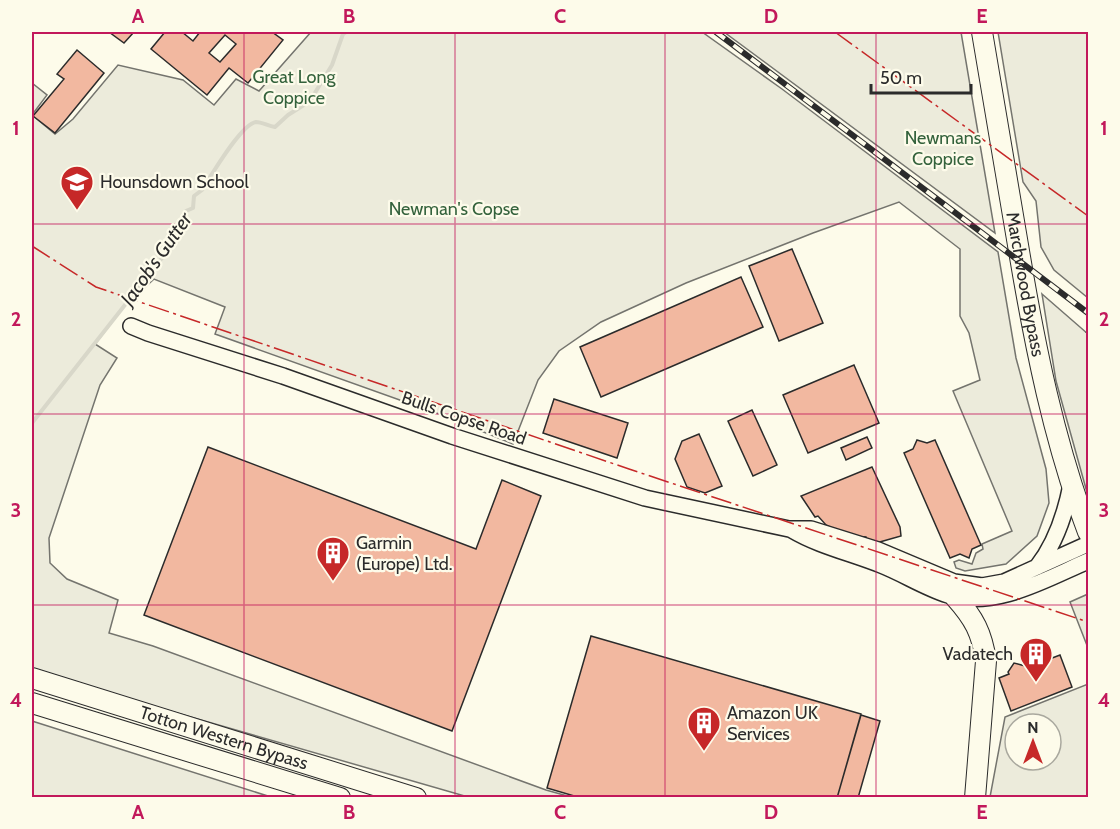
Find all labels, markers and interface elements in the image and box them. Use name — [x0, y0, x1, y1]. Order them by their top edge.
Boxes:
text: A — [132, 4, 145, 28]
text: B — [343, 4, 355, 28]
text: C — [554, 4, 566, 28]
text: D — [764, 4, 778, 28]
text: E — [976, 4, 988, 28]
scale bar — [871, 57, 972, 95]
park label: Great Long Coppice — [253, 66, 337, 109]
text: 50 m — [880, 67, 922, 89]
text: 1 — [12, 116, 20, 140]
text: 1 — [1100, 116, 1108, 140]
park label: Newmans Coppice — [905, 127, 981, 170]
school or university icon: Hounsdown School — [59, 164, 95, 211]
place label: Hounsdown School — [100, 171, 250, 193]
park label: Newman's Copse — [389, 198, 519, 220]
water label: Jacob's Gutter — [114, 207, 197, 312]
street label: Marchwood Bypass — [1001, 210, 1049, 359]
text: 2 — [11, 307, 21, 331]
text: 2 — [1099, 307, 1109, 331]
street label: Bulls Copse Road — [399, 386, 529, 450]
text: 3 — [11, 498, 21, 522]
text: 3 — [1099, 498, 1109, 522]
place label: Garmin (Europe) Ltd. — [356, 532, 453, 575]
building icon: Garmin (Europe) Ltd. — [315, 535, 351, 582]
building icon: Vadatech — [1018, 636, 1054, 683]
place label: Vadatech — [943, 643, 1013, 665]
text: 4 — [10, 688, 22, 712]
text: 4 — [1098, 688, 1110, 712]
street label: Totton Western Bypass — [137, 701, 311, 775]
place label: Amazon UK Services — [727, 702, 819, 745]
building icon: Amazon UK Services — [686, 705, 722, 752]
north arrow — [1003, 712, 1063, 772]
text: N — [1027, 718, 1039, 737]
text: A — [132, 800, 145, 824]
text: B — [343, 800, 355, 824]
text: C — [554, 800, 566, 824]
text: D — [764, 800, 778, 824]
text: E — [976, 800, 988, 824]

